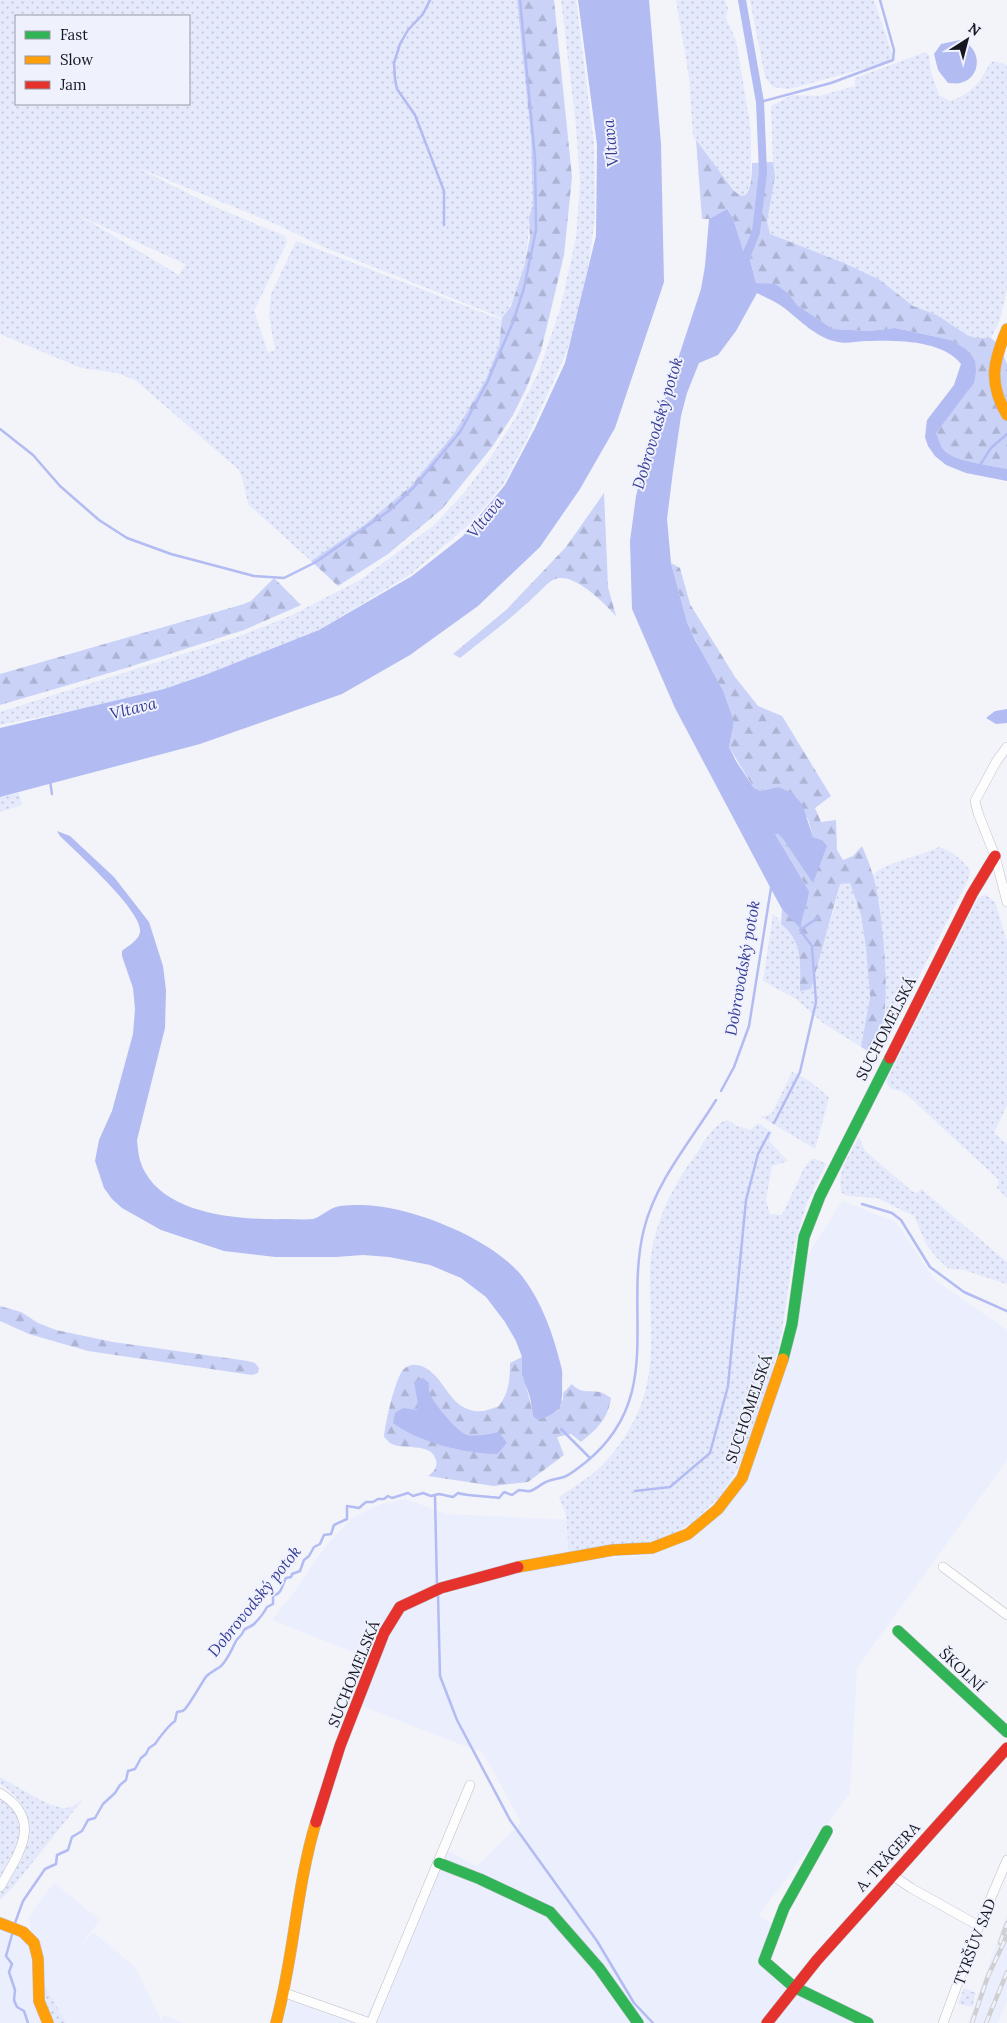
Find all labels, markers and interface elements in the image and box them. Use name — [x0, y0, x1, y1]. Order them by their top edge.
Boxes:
legend — [15, 15, 190, 105]
north arrow — [942, 15, 992, 65]
text: N — [965, 19, 984, 40]
text: Fast — [60, 25, 88, 44]
text: Slow — [60, 50, 93, 69]
text: Jam — [59, 75, 87, 94]
water label: Vltava — [598, 118, 622, 168]
water label: Dobrovodský potok — [627, 355, 687, 491]
water label: Vltava — [462, 492, 508, 542]
water label: Vltava — [108, 693, 159, 723]
water label: Dobrovodský potok — [720, 899, 764, 1037]
street label: SUCHOMELSKÁ — [851, 973, 920, 1084]
street label: SUCHOMELSKÁ — [721, 1352, 776, 1466]
water label: Dobrovodský potok — [203, 1541, 305, 1661]
street label: SUCHOMELSKÁ — [323, 1617, 384, 1730]
street label: ŠKOLNÍ — [936, 1644, 989, 1695]
street label: A. TRÄGERA — [851, 1818, 924, 1896]
street label: TYRŠŮV SAD — [949, 1896, 1000, 1988]

